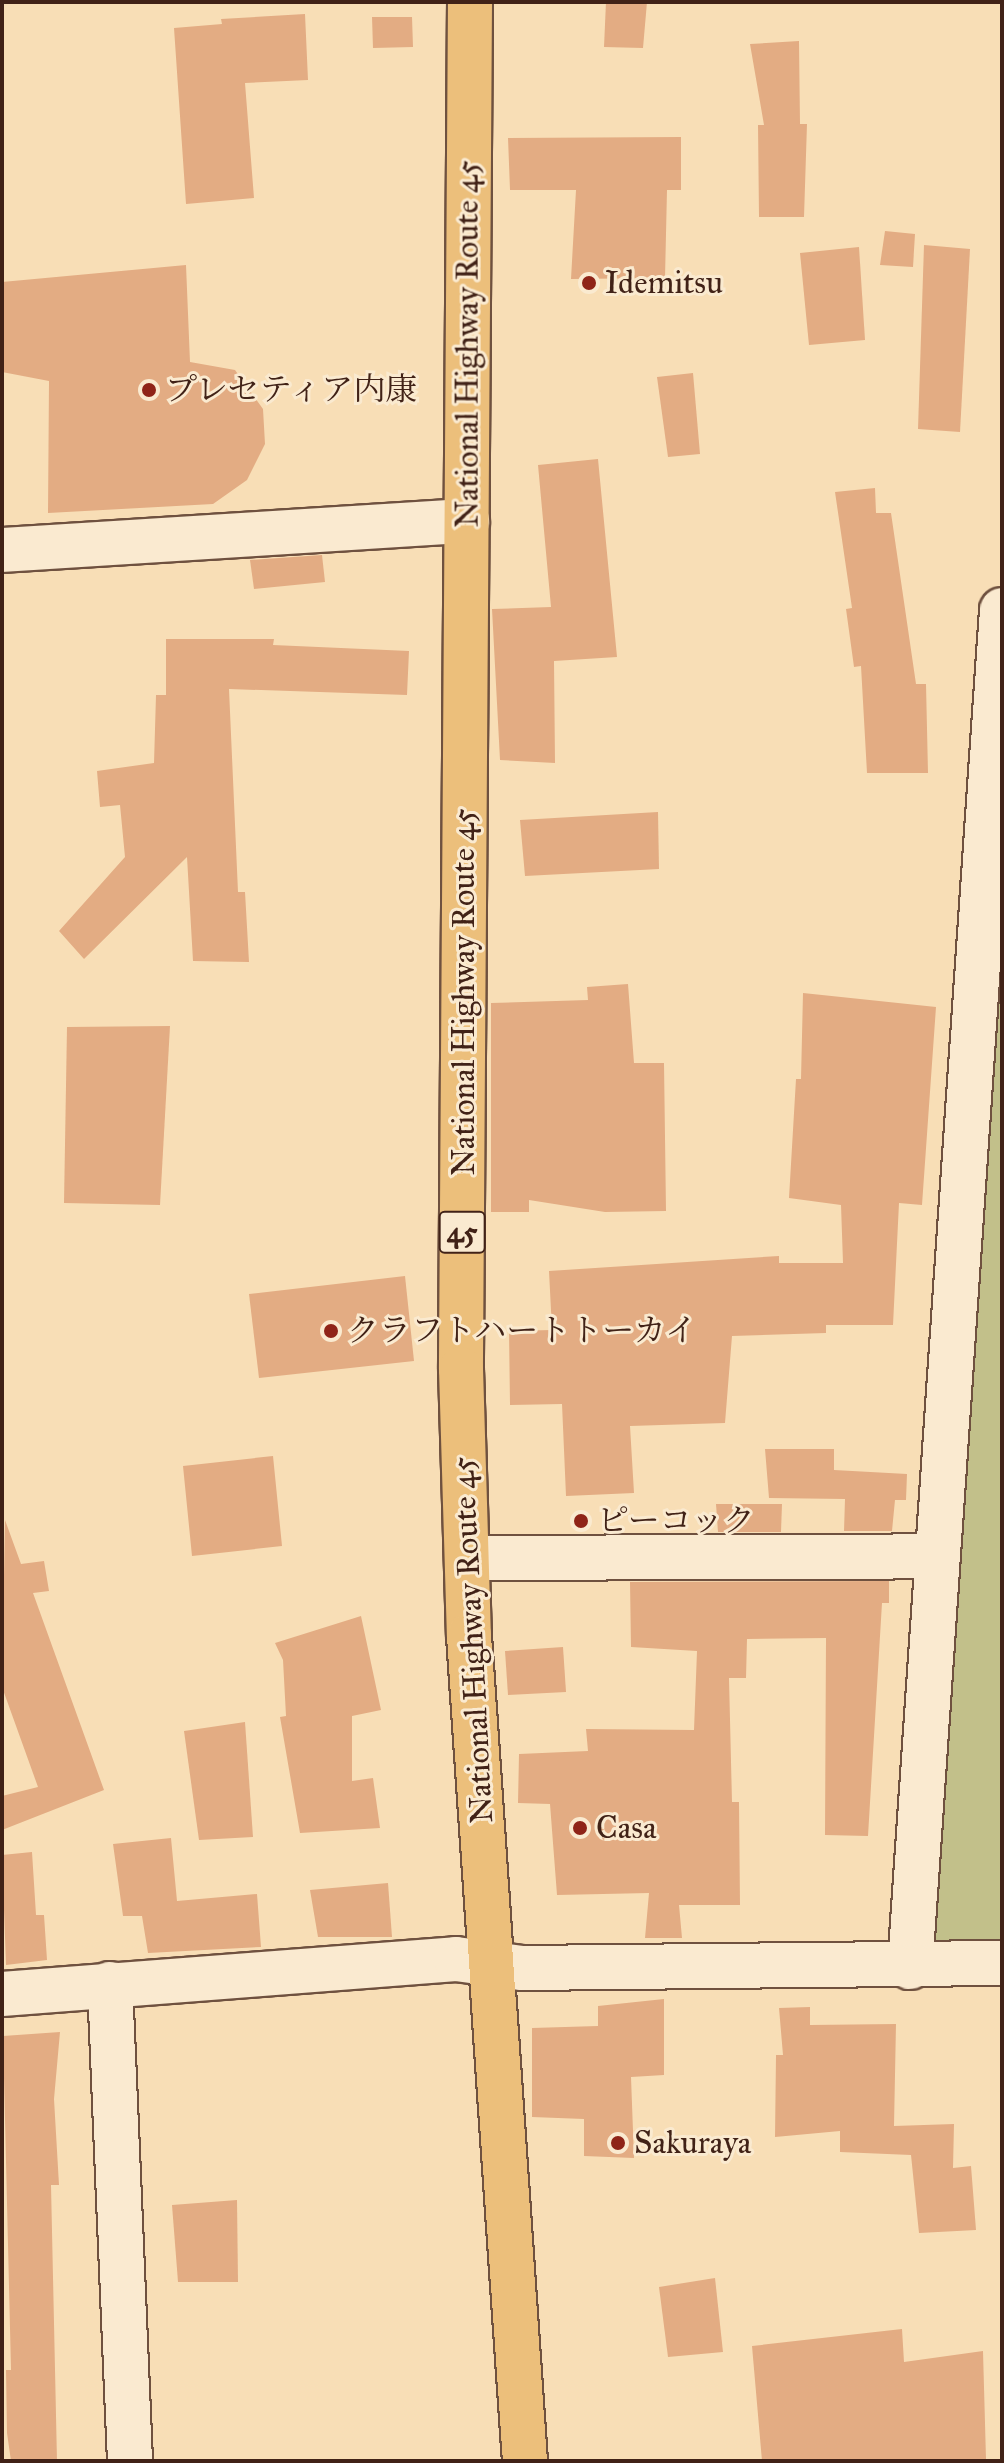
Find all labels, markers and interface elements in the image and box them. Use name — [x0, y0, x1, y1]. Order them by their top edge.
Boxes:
street label: National Highway Route 45 — [449, 160, 487, 528]
place label: Idemitsu — [605, 264, 723, 302]
marker: Idemitsu — [580, 274, 598, 292]
place label: プレセティア内康 — [165, 371, 421, 409]
marker: プレセティア内康 — [140, 381, 158, 399]
street label: National Highway Route 45 — [445, 808, 483, 1176]
road number: 45 — [438, 1206, 486, 1258]
place label: クラフトハートトーカイ — [347, 1312, 699, 1350]
marker: クラフトハートトーカイ — [322, 1322, 340, 1340]
street label: National Highway Route 45 — [444, 1456, 502, 1824]
place label: ピーコック — [597, 1502, 756, 1540]
marker: ピーコック — [572, 1512, 590, 1530]
place label: Casa — [596, 1809, 657, 1847]
marker: Casa — [571, 1819, 589, 1837]
place label: Sakuraya — [634, 2124, 751, 2162]
marker: Sakuraya — [609, 2134, 627, 2152]

